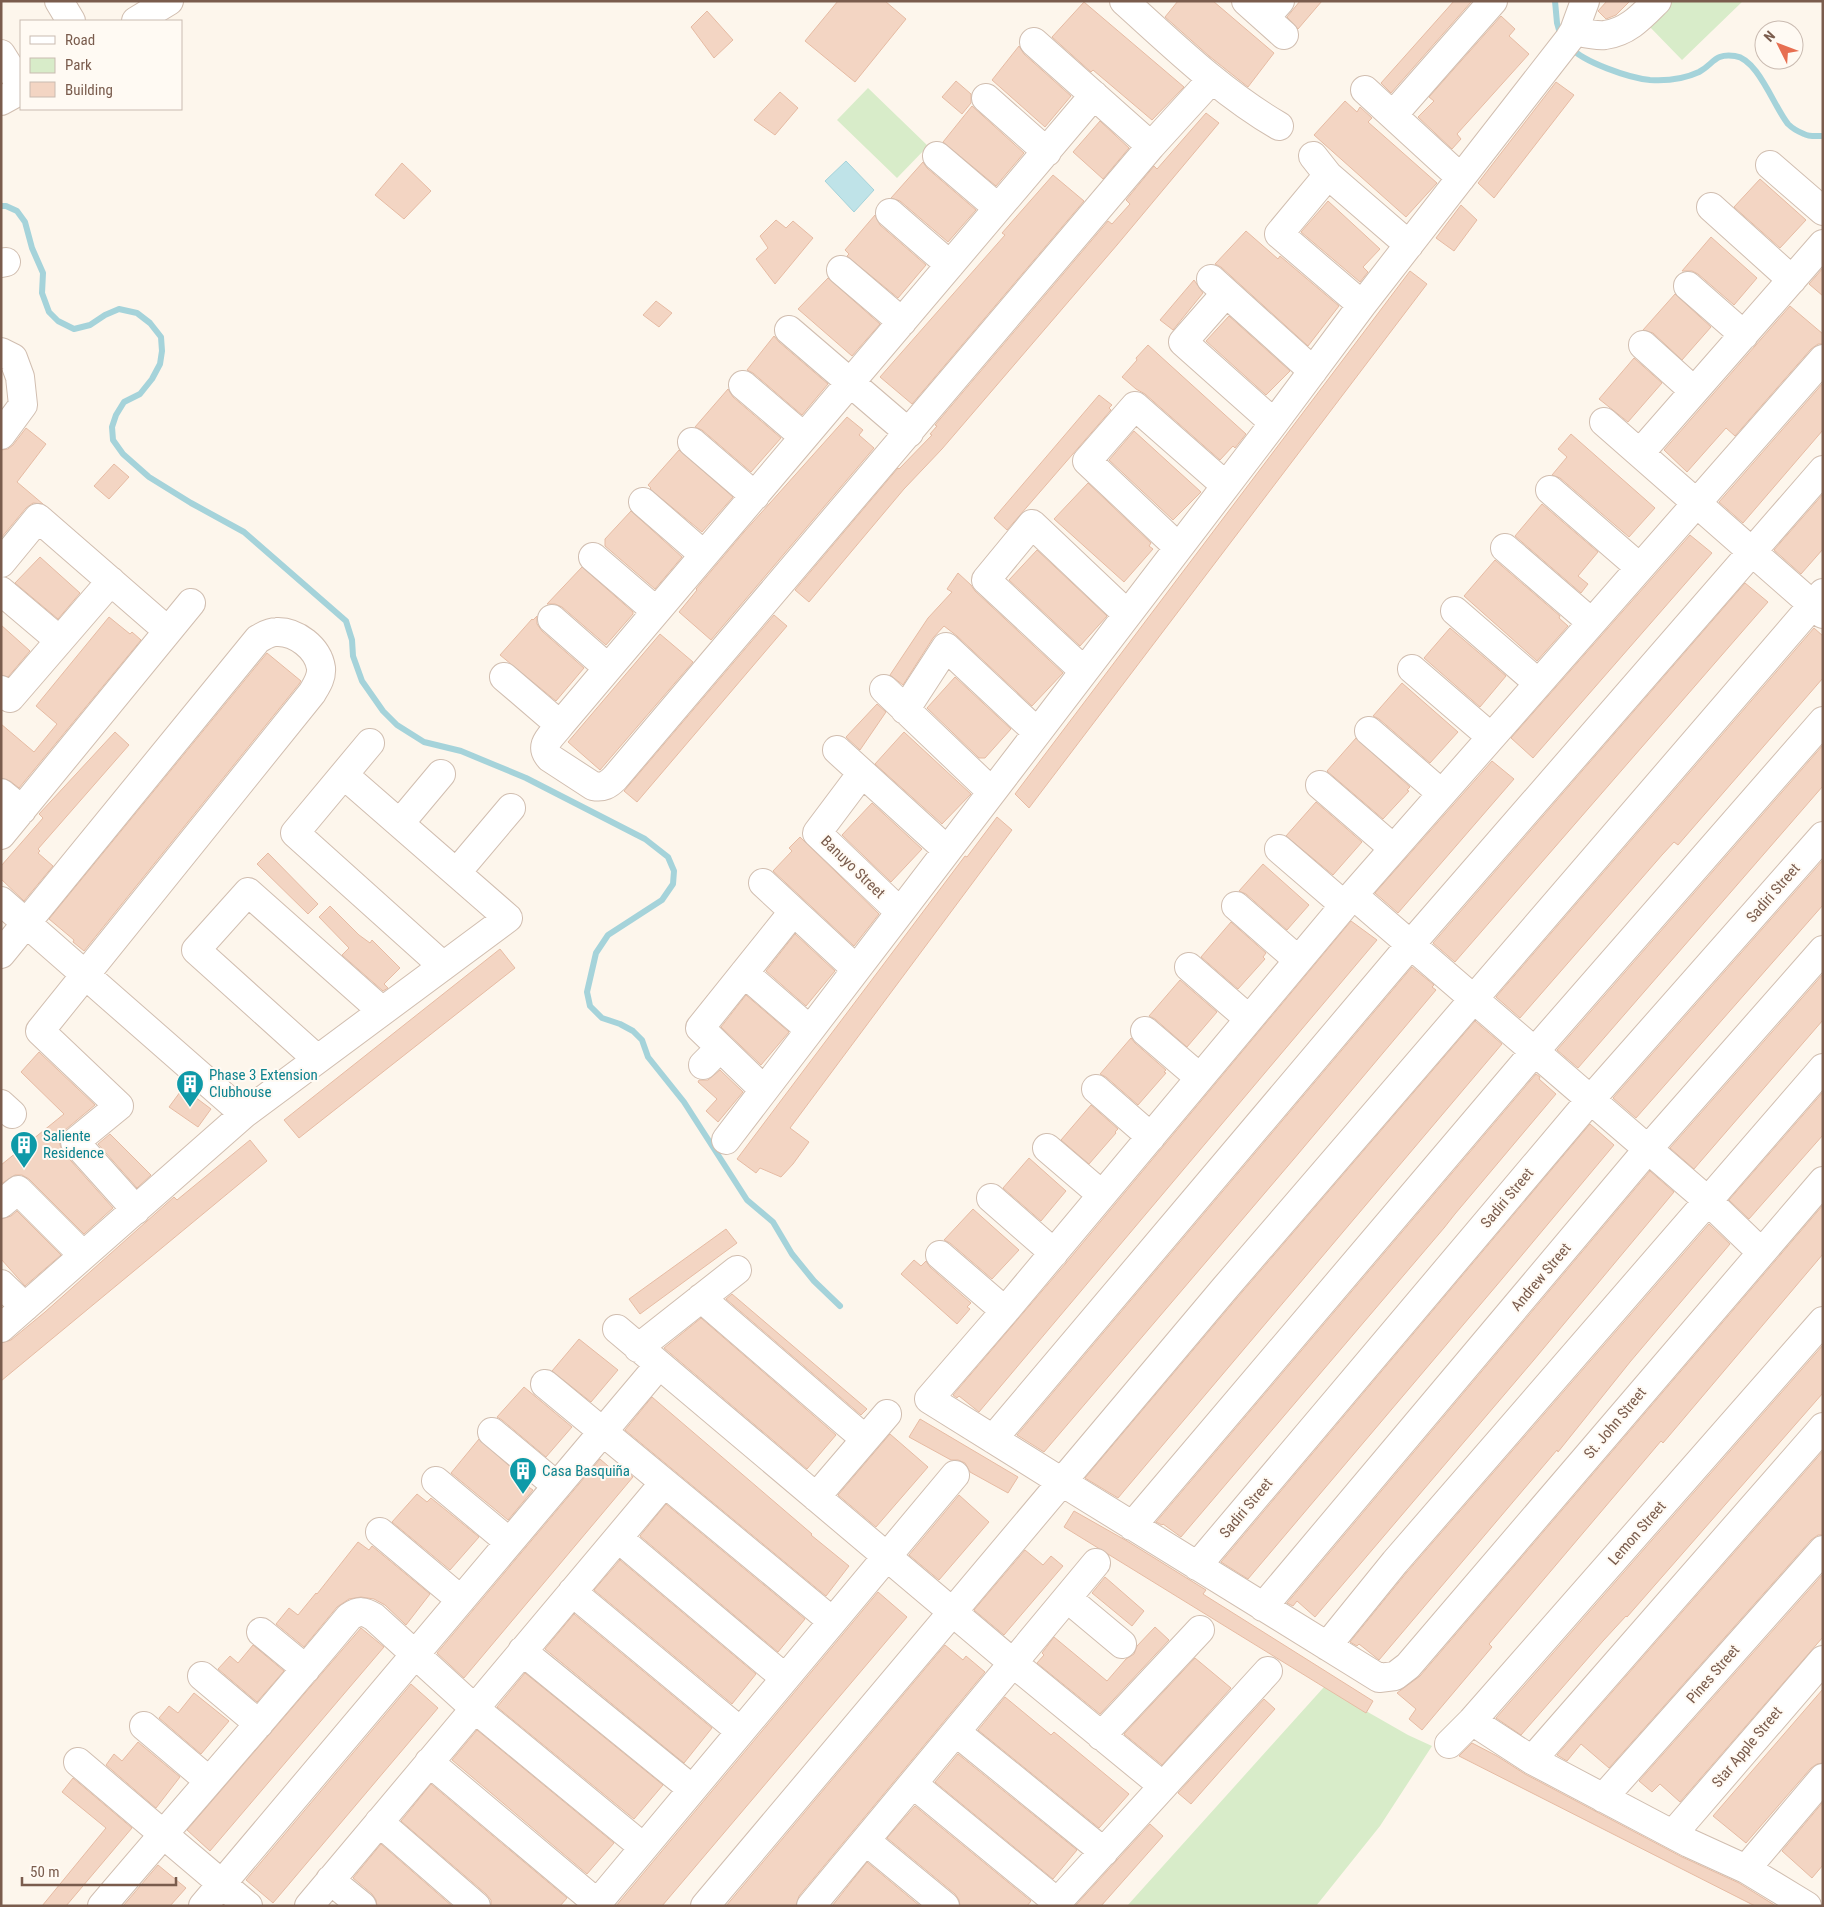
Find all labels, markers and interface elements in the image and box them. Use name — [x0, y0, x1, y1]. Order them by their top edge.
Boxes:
legend — [20, 20, 182, 110]
north arrow — [1754, 20, 1804, 70]
text: N — [1761, 28, 1778, 45]
text: Road — [65, 31, 95, 49]
text: Park — [65, 56, 92, 74]
text: Building — [65, 81, 113, 99]
street label: Banuyo Street — [817, 832, 889, 902]
street label: Sadiri Street — [1742, 860, 1804, 926]
place label: Phase 3 Extension Clubhouse — [209, 1066, 318, 1101]
building icon: Phase 3 Extension Clubhouse — [175, 1069, 205, 1108]
place label: Saliente Residence — [43, 1127, 104, 1162]
building icon: Saliente Residence — [9, 1130, 39, 1169]
street label: Sadiri Street — [1477, 1164, 1537, 1232]
street label: Andrew Street — [1507, 1239, 1575, 1315]
street label: St. John Street — [1580, 1384, 1650, 1462]
building icon: Casa Basquiña — [508, 1456, 538, 1495]
place label: Casa Basquiña — [542, 1462, 630, 1480]
street label: Sadiri Street — [1216, 1474, 1276, 1542]
street label: Lemon Street — [1604, 1497, 1670, 1569]
street label: Pines Street — [1683, 1641, 1743, 1707]
street label: Star Apple Street — [1708, 1703, 1786, 1791]
scale bar — [22, 1854, 176, 1886]
text: 50 m — [30, 1863, 60, 1881]

